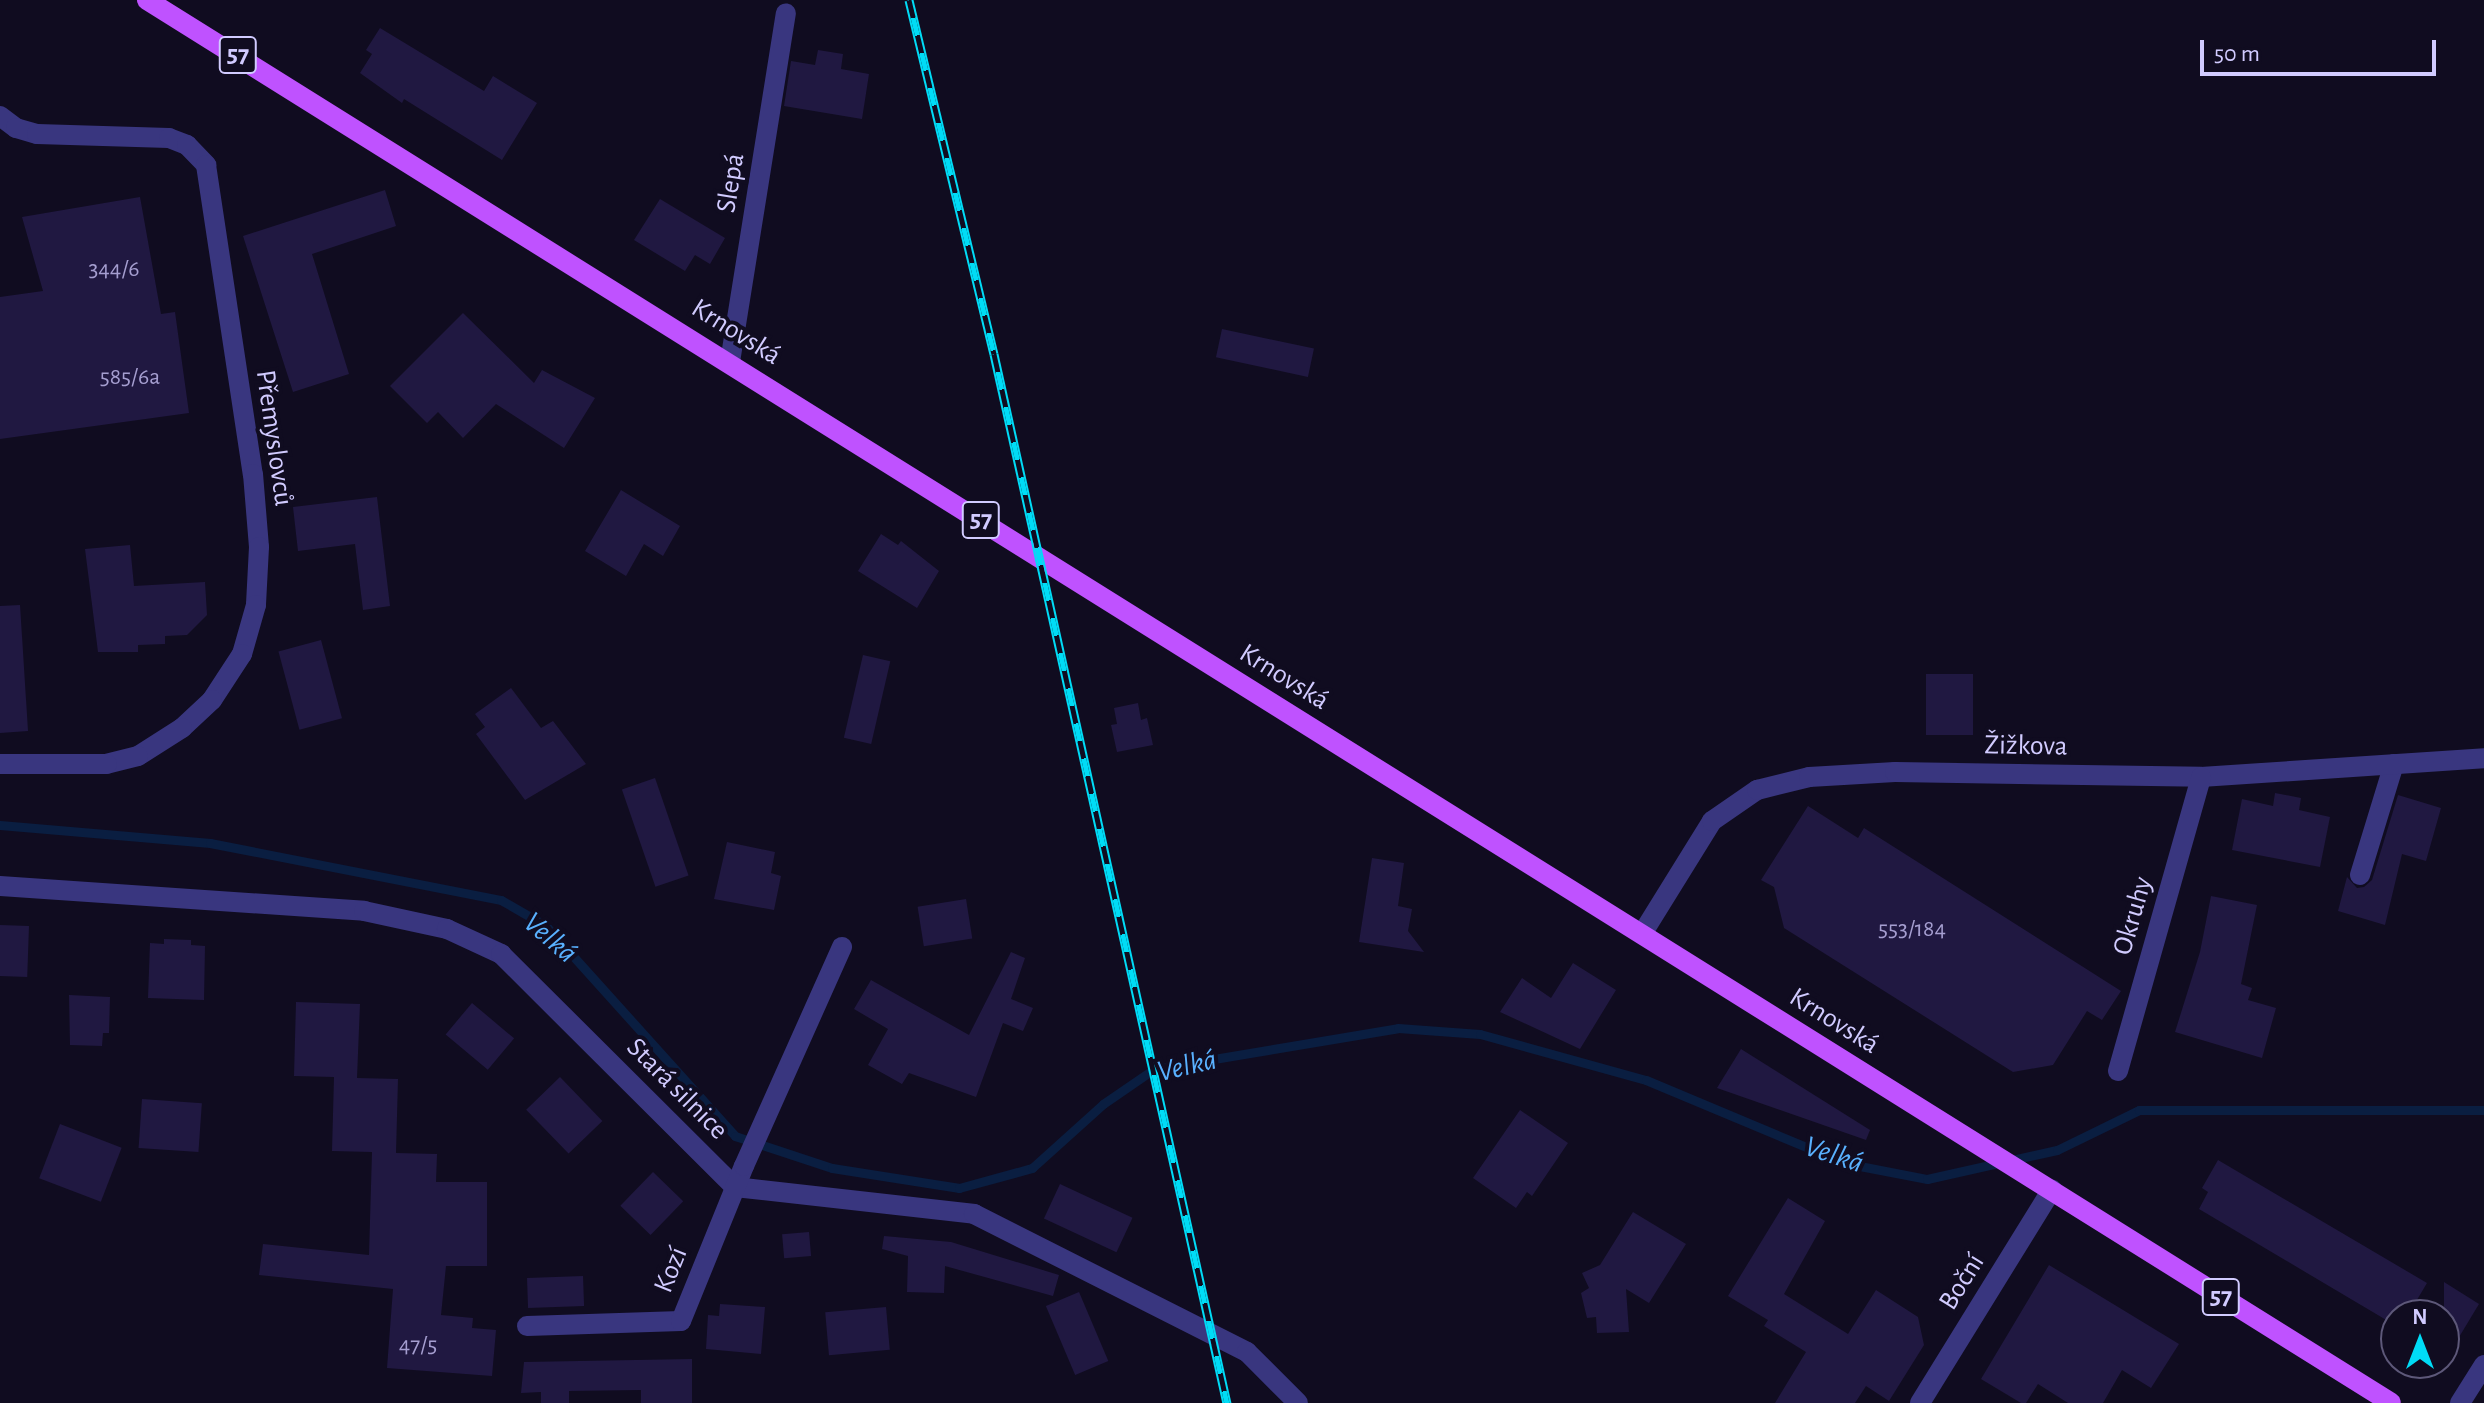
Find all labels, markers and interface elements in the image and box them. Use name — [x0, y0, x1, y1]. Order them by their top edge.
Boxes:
scale bar — [2204, 24, 2440, 74]
road number: 57 — [218, 33, 258, 77]
text: 50 m — [2214, 42, 2260, 66]
street label: Slepá — [710, 151, 752, 215]
house number: 344/6 — [88, 256, 140, 284]
street label: Krnovská — [685, 291, 787, 373]
house number: 585/6a — [100, 364, 160, 392]
street label: Přemyslovců — [248, 368, 300, 508]
road number: 57 — [961, 498, 1001, 542]
street label: Krnovská — [1233, 636, 1335, 718]
street label: Žižkova — [1984, 728, 2068, 764]
street label: Okruhy — [2106, 873, 2160, 959]
water label: Velká — [516, 905, 584, 971]
house number: 553/184 — [1878, 916, 1946, 944]
street label: Krnovská — [1783, 980, 1885, 1062]
street label: Stará silnice — [619, 1031, 735, 1147]
water label: Velká — [1154, 1042, 1220, 1090]
water label: Velká — [1800, 1129, 1868, 1181]
street label: Kozí — [647, 1242, 695, 1298]
street label: Boční — [1932, 1248, 1992, 1316]
road number: 57 — [2201, 1275, 2241, 1319]
north arrow — [2380, 1299, 2460, 1379]
text: N — [2412, 1306, 2428, 1328]
house number: 47/5 — [399, 1332, 437, 1360]

